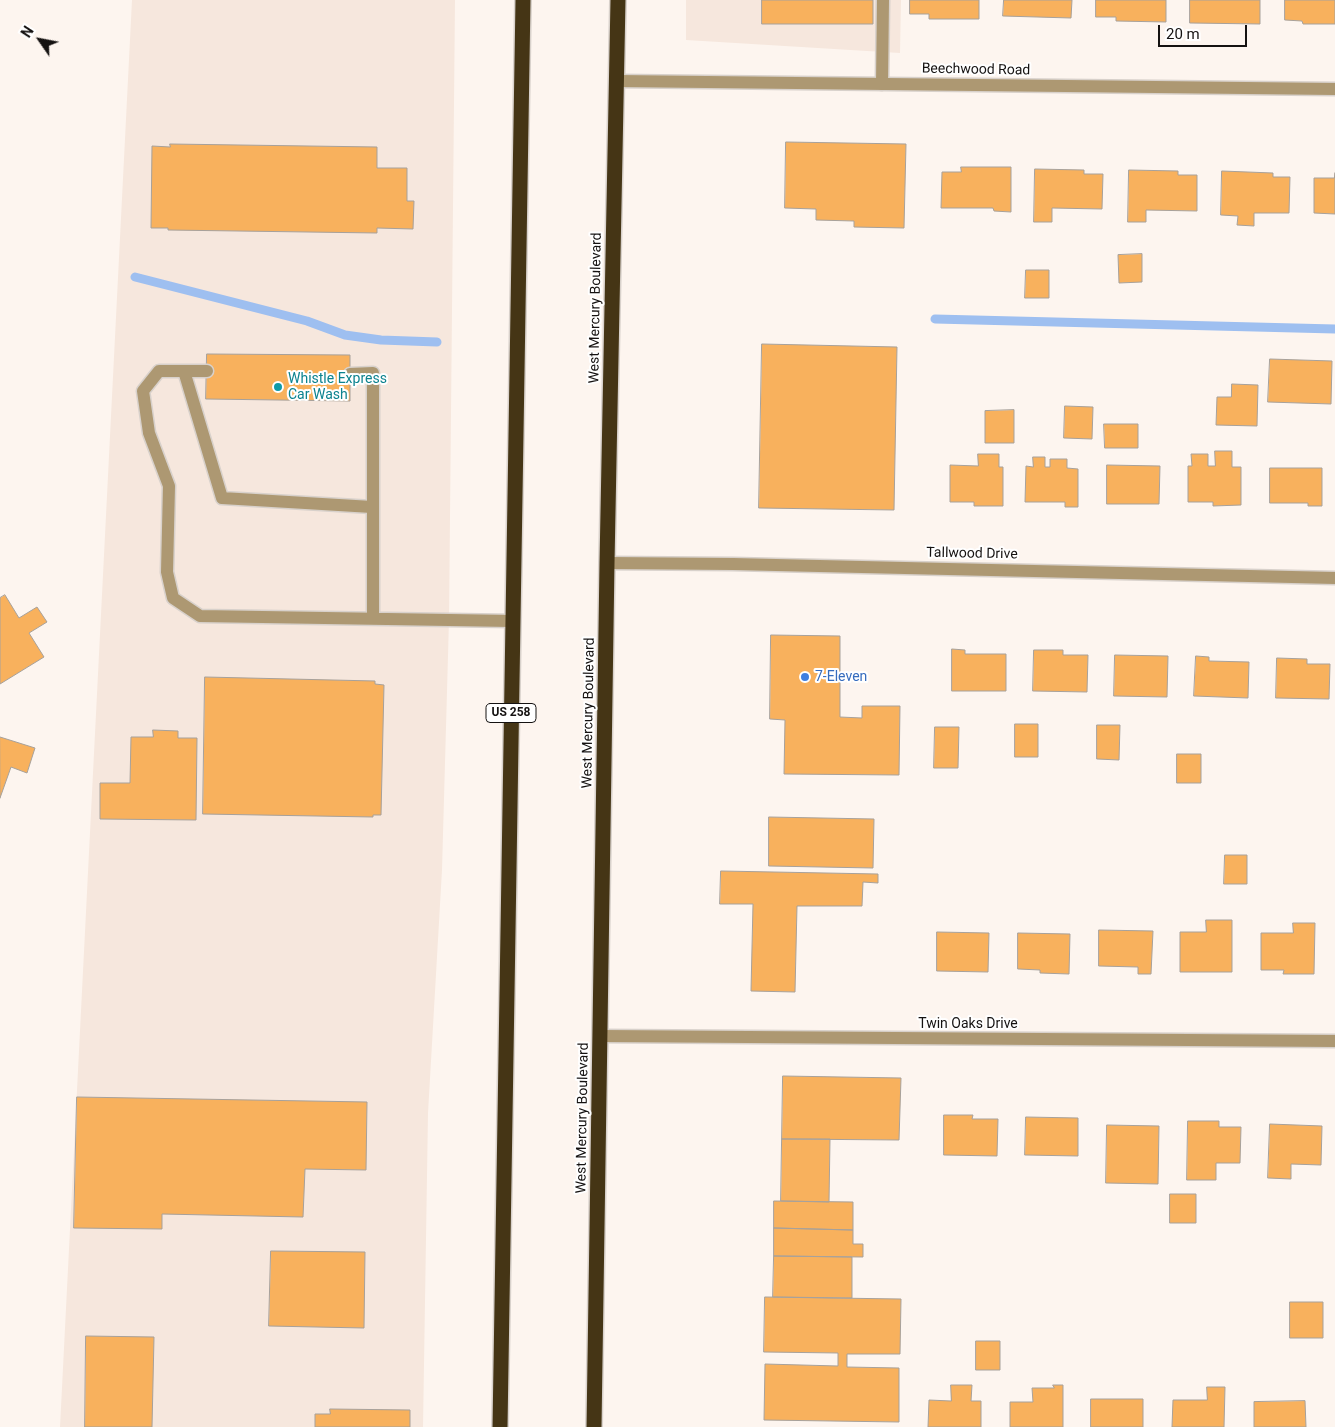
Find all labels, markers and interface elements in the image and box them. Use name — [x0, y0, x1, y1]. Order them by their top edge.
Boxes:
north arrow — [15, 15, 65, 65]
scale bar — [1160, 15, 1249, 47]
text: N — [18, 23, 37, 40]
text: 20 m — [1166, 25, 1200, 43]
street label: Beechwood Road — [922, 61, 1030, 79]
street label: West Mercury Boulevard — [586, 232, 606, 384]
place label: Whistle Express Car Wash — [288, 371, 387, 404]
marker: Whistle Express Car Wash — [272, 381, 284, 393]
street label: Tallwood Drive — [926, 545, 1018, 563]
street label: West Mercury Boulevard — [579, 637, 599, 789]
place label: 7-Eleven — [815, 669, 867, 685]
marker: 7-Eleven — [799, 671, 811, 683]
road number: US 258 — [486, 704, 536, 722]
street label: Twin Oaks Drive — [918, 1016, 1018, 1032]
street label: West Mercury Boulevard — [573, 1042, 593, 1194]

